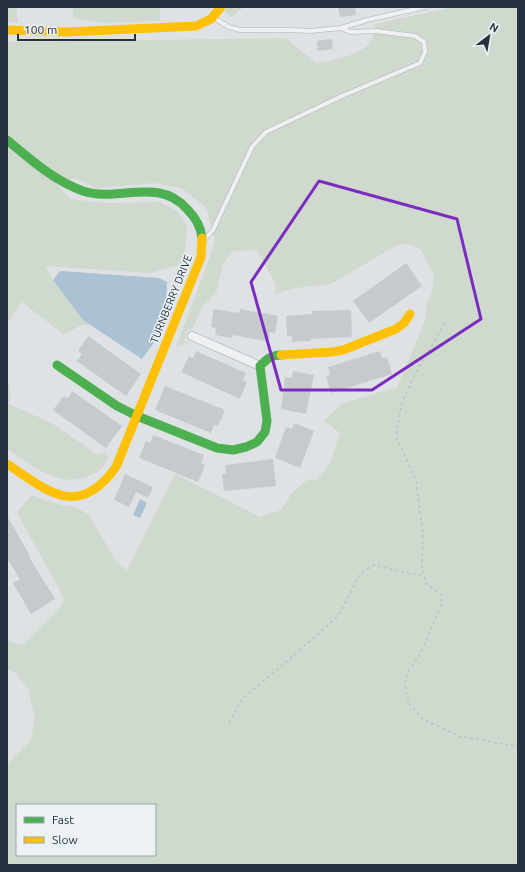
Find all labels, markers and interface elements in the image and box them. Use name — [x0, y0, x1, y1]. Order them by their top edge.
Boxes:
scale bar — [18, 16, 135, 42]
north arrow — [469, 16, 509, 56]
text: N — [488, 20, 501, 35]
text: 100 m — [24, 23, 57, 36]
street label: TURNBERRY DRIVE — [148, 253, 194, 345]
legend — [16, 804, 156, 856]
text: Fast — [52, 813, 74, 826]
text: Slow — [52, 833, 78, 846]

